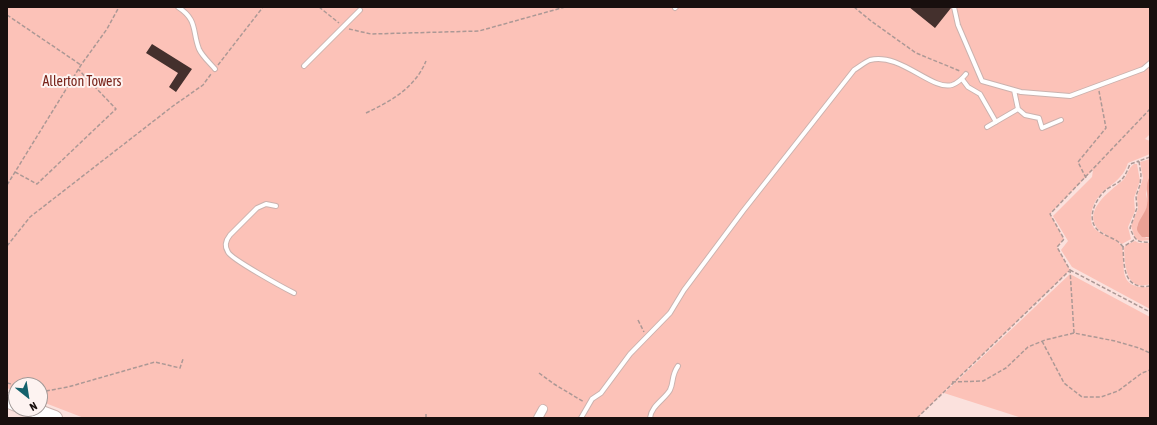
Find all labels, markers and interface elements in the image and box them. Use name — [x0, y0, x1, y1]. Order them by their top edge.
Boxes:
park label: Allerton Towers — [42, 74, 122, 90]
north arrow — [8, 377, 48, 417]
text: N — [28, 400, 39, 413]

